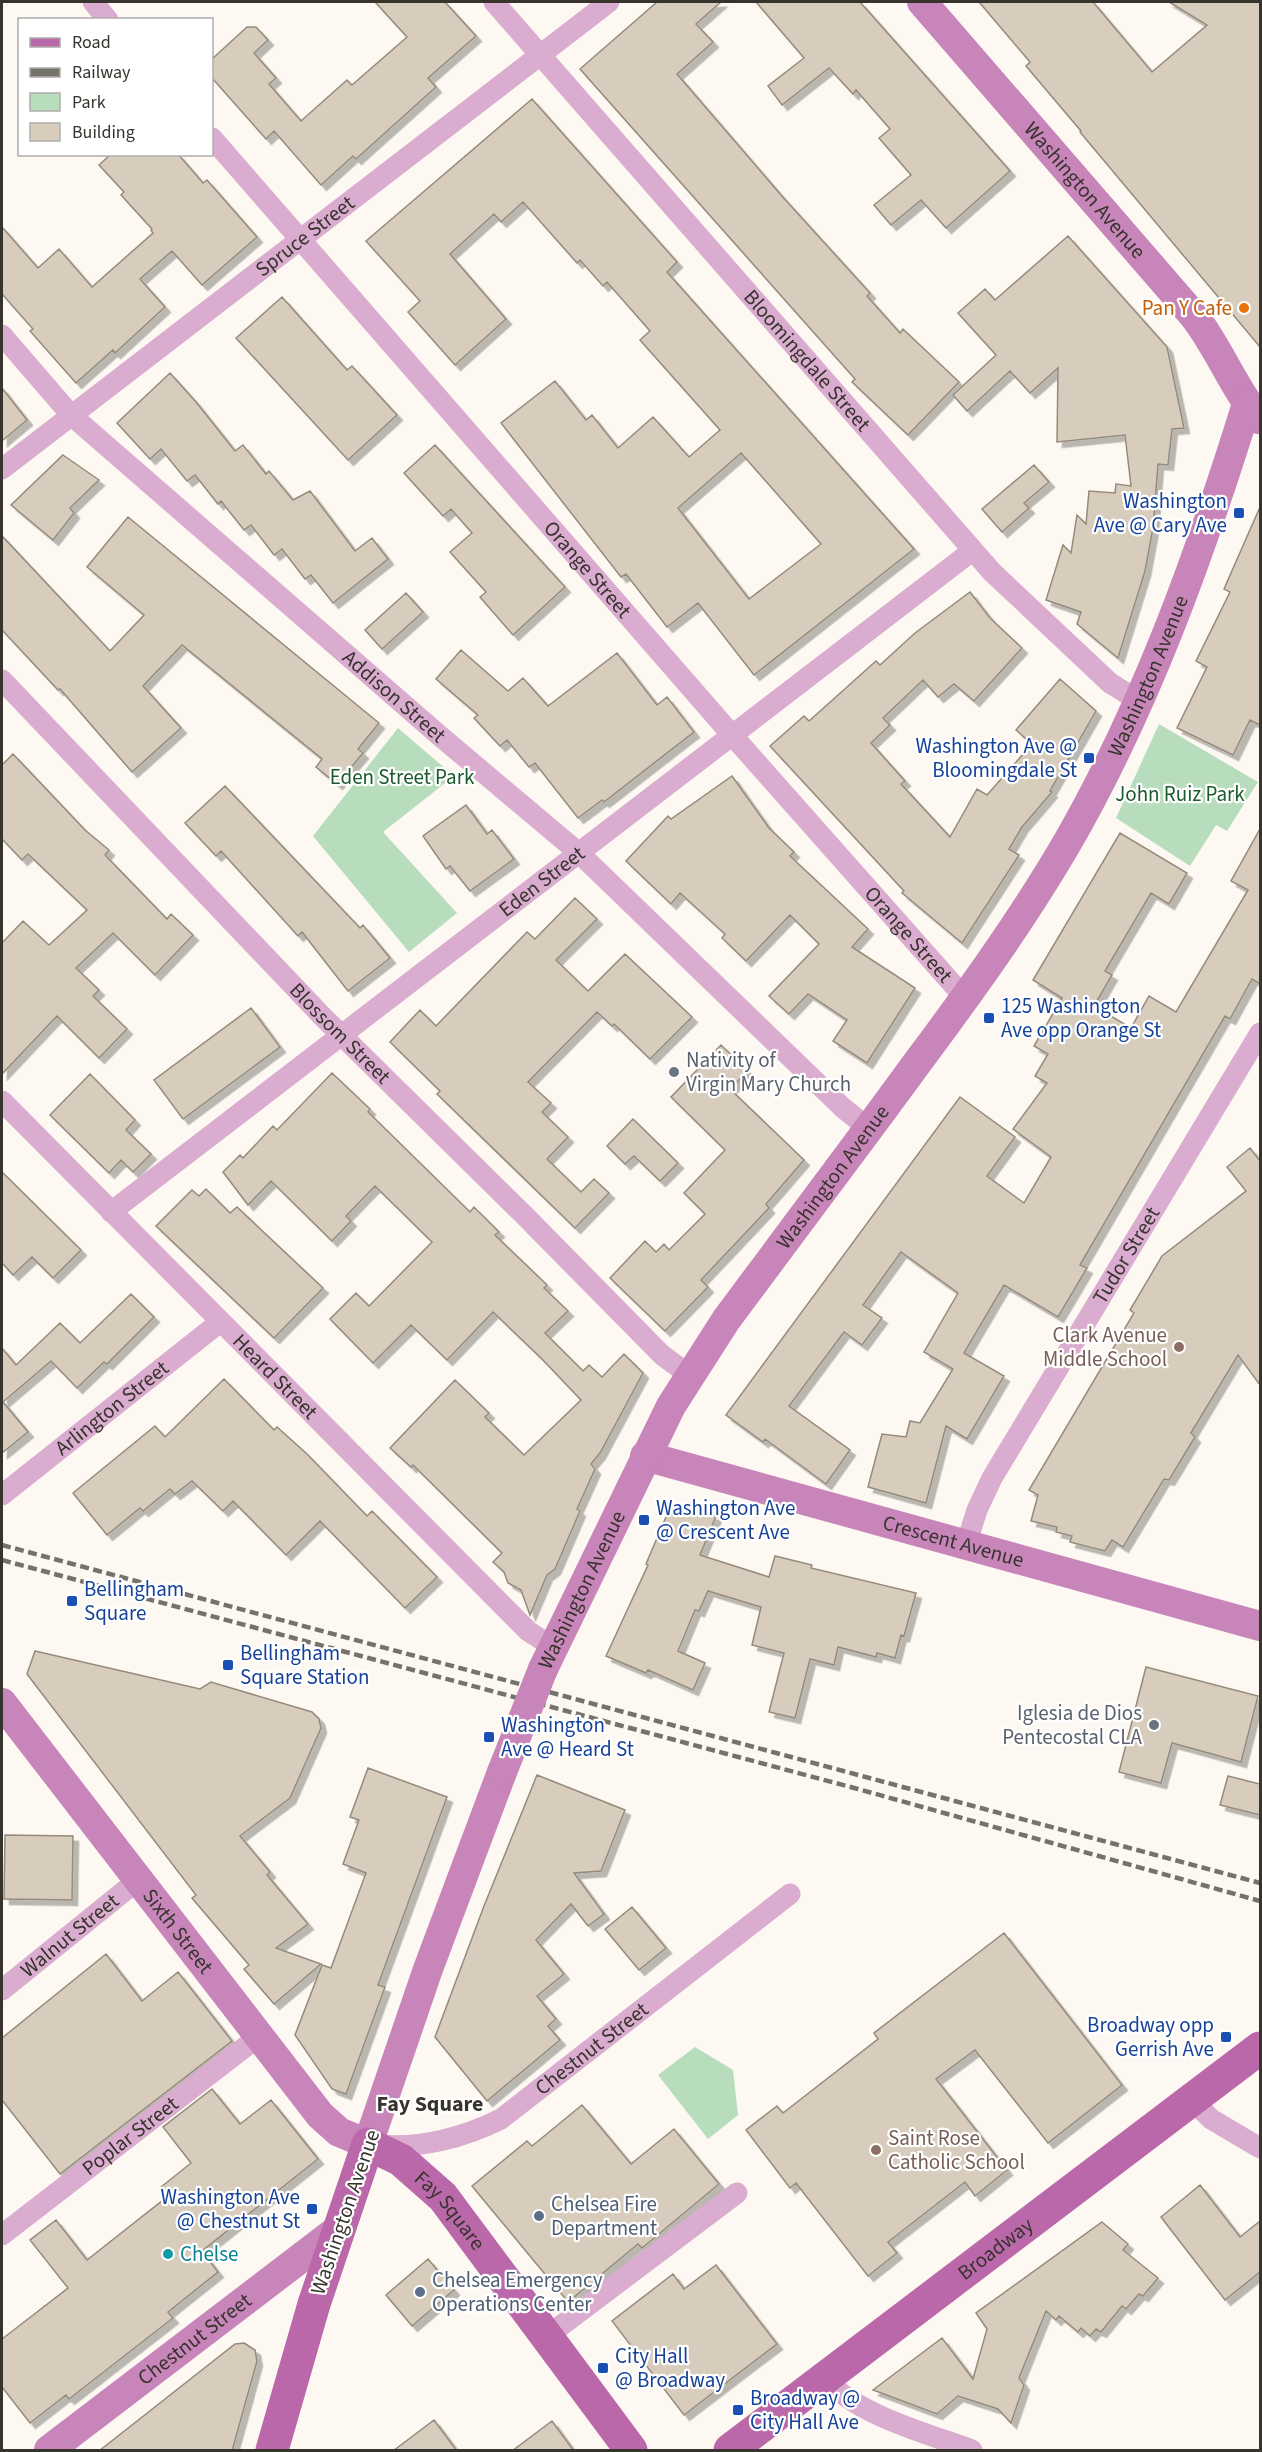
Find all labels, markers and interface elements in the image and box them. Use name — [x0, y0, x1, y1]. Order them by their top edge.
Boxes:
legend — [18, 18, 213, 156]
text: Road — [72, 30, 111, 55]
text: Railway — [72, 60, 131, 85]
text: Park — [72, 90, 106, 115]
street label: Washington Avenue — [1017, 115, 1153, 265]
text: Building — [72, 120, 135, 145]
street label: Spruce Street — [249, 188, 361, 284]
street label: Bloomingdale Street — [737, 283, 878, 438]
place label: Pan Y Cafe — [1142, 293, 1232, 323]
marker: Pan Y Cafe — [1237, 301, 1251, 315]
place label: Washington Ave @ Cary Ave — [1094, 486, 1227, 540]
marker: Washington Ave @ Cary Ave — [1232, 506, 1246, 520]
street label: Orange Street — [537, 514, 639, 625]
street label: Washington Avenue — [1100, 591, 1196, 762]
street label: Addison Street — [336, 643, 452, 750]
place label: Washington Ave @ Bloomingdale St — [916, 731, 1077, 785]
marker: Washington Ave @ Bloomingdale St — [1082, 751, 1096, 765]
park label: Eden Street Park — [330, 762, 475, 792]
park label: John Ruiz Park — [1115, 779, 1245, 809]
street label: Eden Street — [492, 839, 591, 924]
street label: Orange Street — [857, 879, 960, 989]
street label: Blossom Street — [283, 976, 397, 1091]
place label: 125 Washington Ave opp Orange St — [1001, 991, 1161, 1045]
marker: 125 Washington Ave opp Orange St — [982, 1011, 996, 1025]
place label: Nativity of Virgin Mary Church — [686, 1045, 851, 1099]
marker: Nativity of Virgin Mary Church — [667, 1065, 681, 1079]
street label: Washington Avenue — [769, 1099, 896, 1255]
street label: Tudor Street — [1085, 1201, 1167, 1310]
place label: Clark Avenue Middle School — [1043, 1320, 1167, 1374]
street label: Heard Street — [226, 1327, 325, 1426]
marker: Clark Avenue Middle School — [1172, 1340, 1186, 1354]
street label: Arlington Street — [48, 1353, 175, 1463]
place label: Washington Ave @ Crescent Ave — [656, 1493, 795, 1547]
street label: Washington Avenue — [530, 1506, 633, 1674]
street label: Crescent Avenue — [879, 1507, 1028, 1575]
marker: Washington Ave @ Crescent Ave — [637, 1513, 651, 1527]
place label: Bellingham Square — [84, 1574, 184, 1628]
marker: Bellingham Square — [65, 1594, 79, 1608]
place label: Bellingham Square Station — [240, 1638, 369, 1692]
marker: Bellingham Square Station — [221, 1658, 235, 1672]
place label: Iglesia de Dios Pentecostal CLA — [1002, 1698, 1143, 1752]
place label: Washington Ave @ Heard St — [501, 1710, 634, 1764]
marker: Iglesia de Dios Pentecostal CLA — [1147, 1718, 1161, 1732]
marker: Washington Ave @ Heard St — [482, 1730, 496, 1744]
street label: Sixth Street — [135, 1882, 221, 1980]
street label: Walnut Street — [14, 1886, 125, 1984]
street label: Chestnut Street — [529, 1995, 654, 2102]
place label: Broadway opp Gerrish Ave — [1087, 2010, 1214, 2064]
marker: Broadway opp Gerrish Ave — [1219, 2030, 1233, 2044]
district label: Fay Square — [376, 2088, 484, 2120]
street label: Poplar Street — [76, 2089, 185, 2183]
place label: Saint Rose Catholic School — [888, 2123, 1025, 2177]
street label: Washington Avenue — [303, 2125, 387, 2299]
marker: Saint Rose Catholic School — [869, 2143, 883, 2157]
street label: Fay Square — [408, 2163, 493, 2256]
place label: Washington Ave @ Chestnut St — [161, 2182, 300, 2236]
place label: Chelsea Fire Department — [551, 2189, 657, 2243]
marker: Washington Ave @ Chestnut St — [305, 2202, 319, 2216]
marker: Chelsea Fire Department — [532, 2209, 546, 2223]
street label: Broadway — [951, 2210, 1040, 2287]
place label: Chelse — [180, 2239, 238, 2269]
marker: Chelse — [161, 2247, 175, 2261]
place label: Chelsea Emergency Operations Center — [432, 2265, 603, 2319]
marker: Chelsea Emergency Operations Center — [413, 2285, 427, 2299]
street label: Chestnut Street — [131, 2286, 258, 2392]
place label: City Hall @ Broadway — [615, 2341, 725, 2395]
marker: City Hall @ Broadway — [596, 2361, 610, 2375]
place label: Broadway @ City Hall Ave — [750, 2383, 860, 2437]
marker: Broadway @ City Hall Ave — [731, 2403, 745, 2417]

